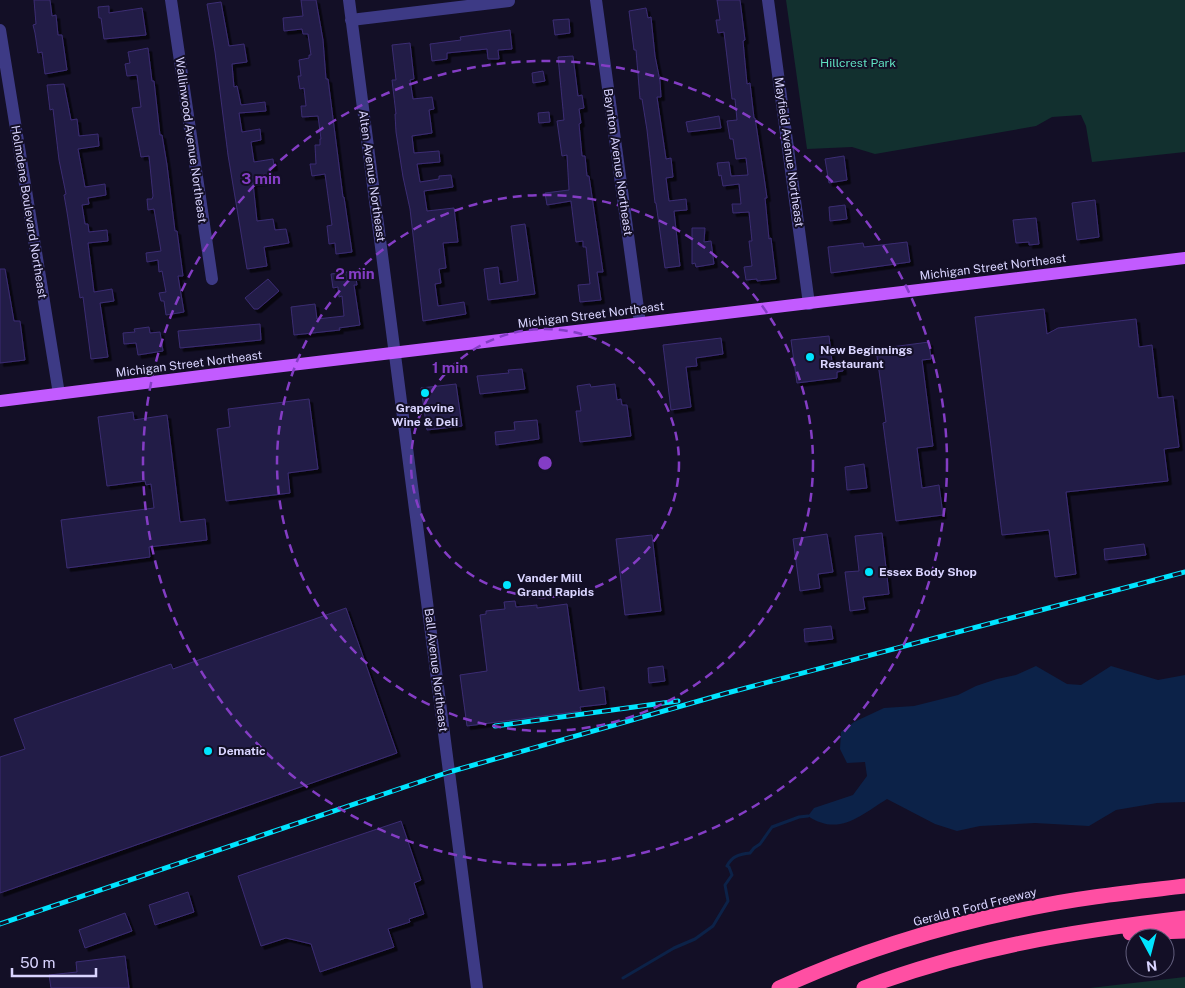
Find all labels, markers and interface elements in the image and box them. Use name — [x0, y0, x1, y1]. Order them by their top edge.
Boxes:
street label: Wallinwood Avenue Northeast — [172, 56, 210, 224]
park label: Hillcrest Park — [820, 56, 896, 70]
street label: Mayfield Avenue Northeast — [772, 76, 806, 228]
street label: Baynton Avenue Northeast — [601, 87, 635, 237]
street label: Alten Avenue Northeast — [356, 109, 388, 243]
street label: Holmdene Boulevard Northeast — [8, 124, 50, 300]
text: 3 min — [241, 170, 281, 187]
street label: Michigan Street Northeast — [919, 251, 1067, 283]
text: 2 min — [335, 265, 375, 282]
street label: Michigan Street Northeast — [517, 299, 665, 331]
place label: New Beginnings Restaurant — [820, 343, 912, 371]
street label: Michigan Street Northeast — [115, 348, 263, 380]
marker: New Beginnings Restaurant — [804, 351, 816, 363]
text: 1 min — [432, 359, 468, 376]
marker: Grapevine Wine & Deli — [419, 387, 431, 399]
place label: Grapevine Wine & Deli — [392, 401, 458, 429]
centre of rings — [536, 454, 554, 472]
place label: Essex Body Shop — [879, 565, 977, 579]
marker: Essex Body Shop — [863, 566, 875, 578]
place label: Vander Mill Grand Rapids — [517, 571, 594, 599]
marker: Vander Mill Grand Rapids — [501, 579, 513, 591]
street label: Ball Avenue Northeast — [421, 607, 451, 733]
place label: Dematic — [218, 744, 266, 758]
marker: Dematic — [202, 745, 214, 757]
street label: Gerald R Ford Freeway — [912, 885, 1039, 929]
north arrow — [1125, 928, 1175, 978]
scale bar — [12, 946, 96, 978]
text: 50 m — [20, 954, 55, 971]
text: N — [1145, 957, 1158, 975]

